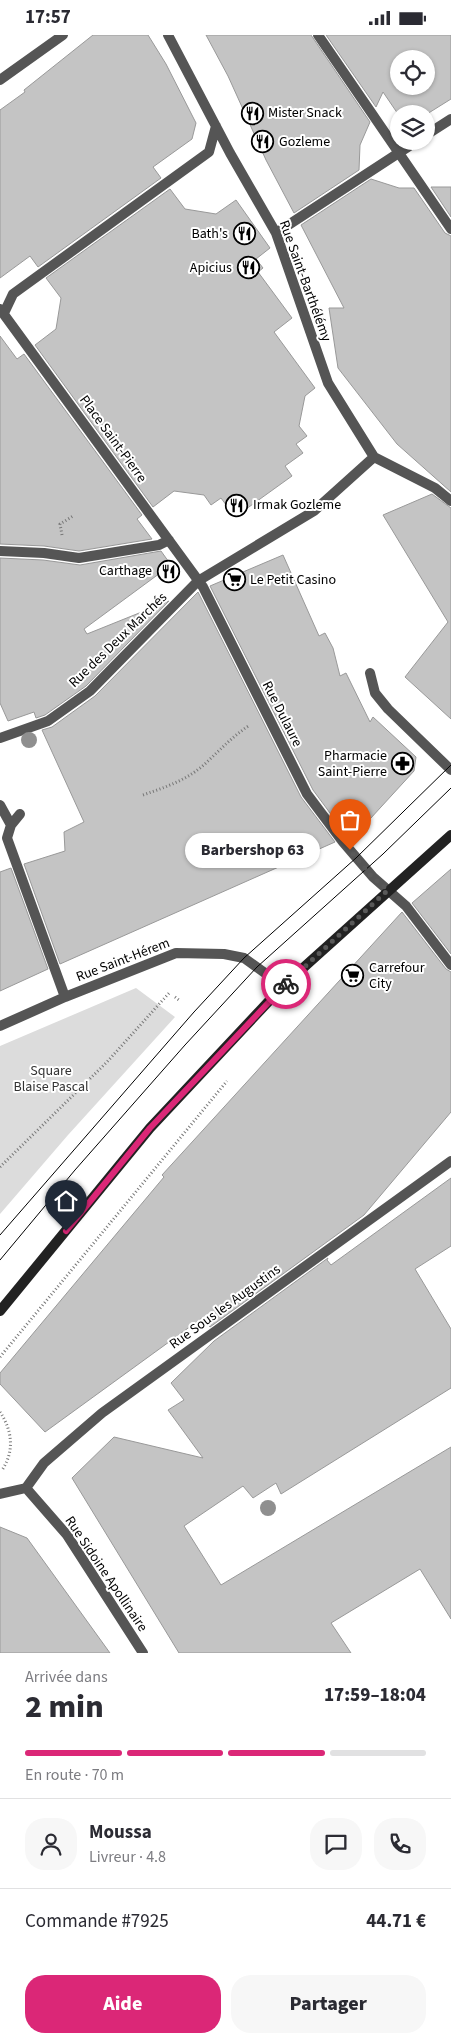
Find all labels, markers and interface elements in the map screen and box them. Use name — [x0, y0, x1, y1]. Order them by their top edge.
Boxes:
text: 17:57 — [25, 4, 71, 31]
map controls — [390, 50, 435, 150]
button: locate — [390, 50, 435, 95]
restaurant icon: Mister Snack — [240, 101, 264, 125]
place label: Mister Snack — [268, 103, 342, 123]
button: layers — [390, 105, 435, 150]
restaurant icon: Gozleme — [251, 130, 275, 154]
place label: Gozleme — [279, 132, 330, 152]
street label: Rue Saint-Barthélémy — [274, 218, 336, 345]
restaurant icon: Bath's — [232, 222, 256, 246]
place label: Bath's — [191, 224, 228, 244]
restaurant icon: Apicius — [236, 256, 260, 280]
place label: Apicius — [190, 258, 232, 278]
street label: Place Saint-Pierre — [74, 391, 152, 487]
restaurant icon: Irmak Gozleme — [225, 493, 249, 517]
place label: Irmak Gozleme — [253, 495, 341, 515]
restaurant icon: Carthage — [156, 559, 180, 583]
place label: Carthage — [99, 561, 152, 581]
supermarket icon: Le Petit Casino — [222, 568, 246, 592]
place label: Le Petit Casino — [250, 570, 336, 590]
street label: Rue des Deux Marchés — [64, 588, 172, 692]
street label: Rue Dulaure — [257, 678, 307, 750]
place label: Pharmacie Saint-Pierre — [318, 746, 387, 782]
pharmacy icon: Pharmacie Saint-Pierre — [391, 752, 415, 776]
pin — [329, 799, 371, 850]
icon: bag — [336, 806, 364, 834]
callout: Barbershop 63 — [185, 833, 320, 867]
text: Barbershop 63 — [201, 839, 304, 861]
street label: Rue Saint-Hérem — [73, 933, 173, 987]
place label: Carrefour City — [369, 958, 425, 994]
courier — [261, 959, 311, 1009]
supermarket icon: Carrefour City — [341, 964, 365, 988]
icon: bike — [272, 970, 300, 998]
park label: Square Blaise Pascal — [13, 1061, 89, 1097]
pin — [45, 1180, 87, 1231]
icon: home — [52, 1187, 80, 1215]
street label: Rue Sous les Augustins — [165, 1260, 285, 1354]
street label: Rue Sidoine Apollinaire — [60, 1512, 152, 1636]
text: Arrivée dans — [25, 1666, 108, 1688]
text: 17:59–18:04 — [324, 1682, 426, 1709]
text: 2 min — [25, 1684, 104, 1730]
text: En route · 70 m — [25, 1764, 124, 1786]
button: person — [25, 1818, 77, 1870]
button: chat — [310, 1818, 362, 1870]
button: phone — [374, 1818, 426, 1870]
text: Moussa — [89, 1819, 152, 1846]
text: Livreur · 4.8 — [89, 1846, 166, 1868]
text: Commande #7925 — [25, 1908, 169, 1935]
text: 44.71 € — [366, 1908, 426, 1935]
button: Aide — [25, 1975, 221, 2033]
button: Partager — [231, 1975, 426, 2033]

